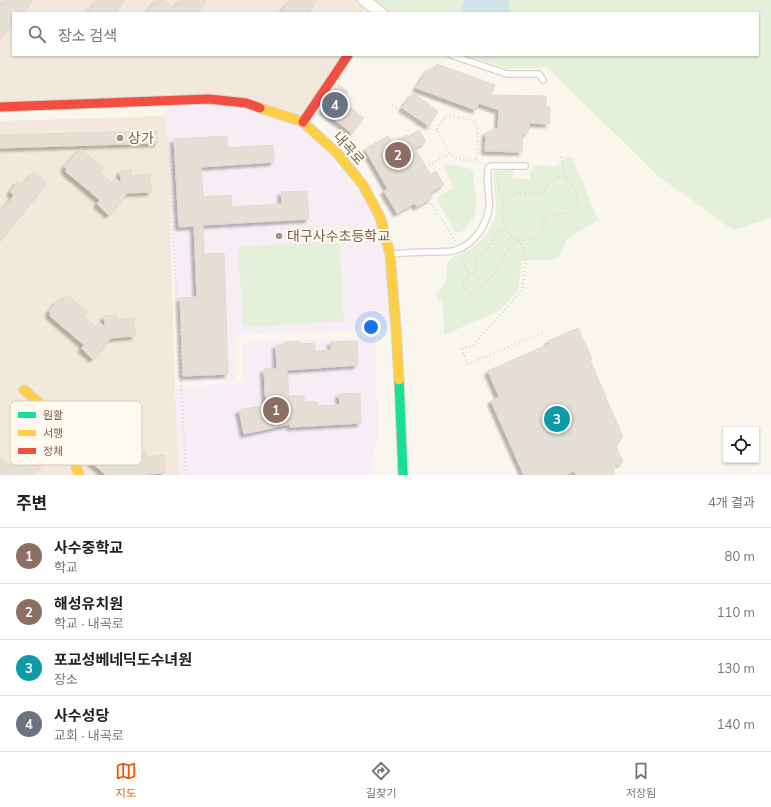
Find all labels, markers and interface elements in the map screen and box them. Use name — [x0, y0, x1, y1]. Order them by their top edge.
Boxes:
search box — [12, 12, 759, 56]
icon: search — [26, 23, 48, 45]
text: 장소 검색 — [58, 26, 117, 45]
pin: 4 — [322, 90, 348, 120]
street label: 내곡로 — [329, 128, 369, 168]
place label: 상가 — [128, 129, 154, 147]
marker: 상가 — [115, 133, 125, 143]
pin: 2 — [385, 140, 411, 170]
place label: 대구사수초등학교 — [287, 227, 390, 245]
marker: 대구사수초등학교 — [274, 231, 284, 241]
your location — [361, 317, 381, 337]
pin: 1 — [263, 395, 289, 425]
legend — [10, 401, 142, 465]
pin: 3 — [544, 404, 570, 434]
text: 원활 — [43, 408, 63, 422]
text: 서행 — [43, 426, 63, 440]
map controls — [723, 427, 759, 463]
button: locate — [723, 427, 759, 463]
text: 정체 — [43, 444, 63, 458]
text: 주변 — [16, 492, 47, 513]
text: 4개 결과 — [708, 494, 755, 510]
text: 사수중학교 — [54, 538, 123, 557]
text: 1 — [25, 548, 33, 564]
text: 80 m — [725, 548, 755, 564]
text: 학교 — [54, 559, 78, 575]
text: 해성유치원 — [54, 594, 123, 613]
text: 2 — [25, 604, 33, 620]
text: 110 m — [717, 604, 755, 620]
text: 학교 · 내곡로 — [54, 615, 124, 631]
text: 포교성베네딕도수녀원 — [54, 650, 192, 669]
text: 3 — [25, 660, 33, 676]
text: 130 m — [717, 660, 755, 676]
text: 장소 — [54, 671, 78, 687]
text: 사수성당 — [54, 706, 109, 725]
text: 4 — [25, 716, 33, 732]
text: 140 m — [717, 716, 755, 732]
text: 교회 · 내곡로 — [54, 727, 124, 743]
tab: 지도 — [115, 760, 137, 800]
tab: 길찾기 — [366, 760, 396, 800]
tab: 저장됨 — [626, 760, 656, 800]

